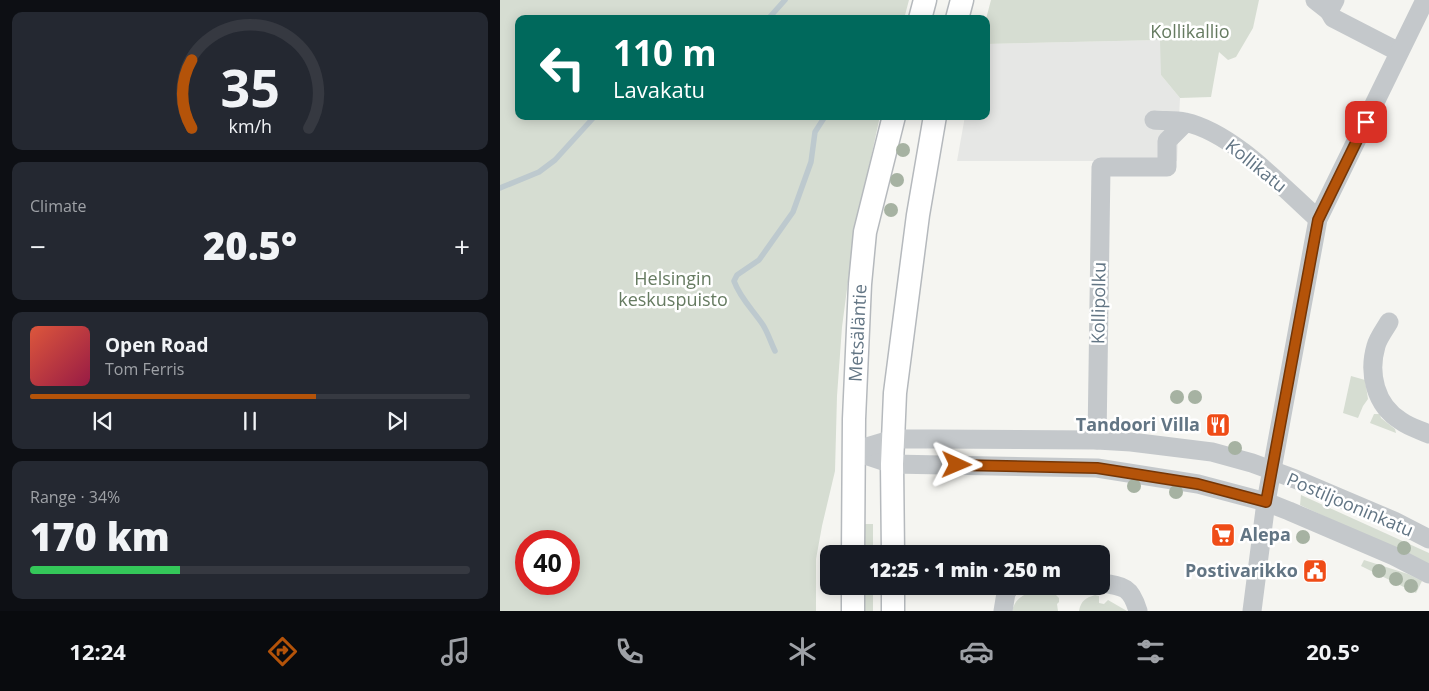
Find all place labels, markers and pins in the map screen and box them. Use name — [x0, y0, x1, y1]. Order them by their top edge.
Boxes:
pin — [1345, 101, 1387, 143]
place label: Tandoori Villa — [1076, 412, 1200, 436]
restaurant icon: Tandoori Villa — [1205, 412, 1231, 438]
supermarket icon: Alepa — [1210, 522, 1236, 548]
place label: Alepa — [1240, 522, 1291, 546]
place label: Postivarikko — [1185, 558, 1298, 582]
public building icon: Postivarikko — [1302, 558, 1328, 584]

